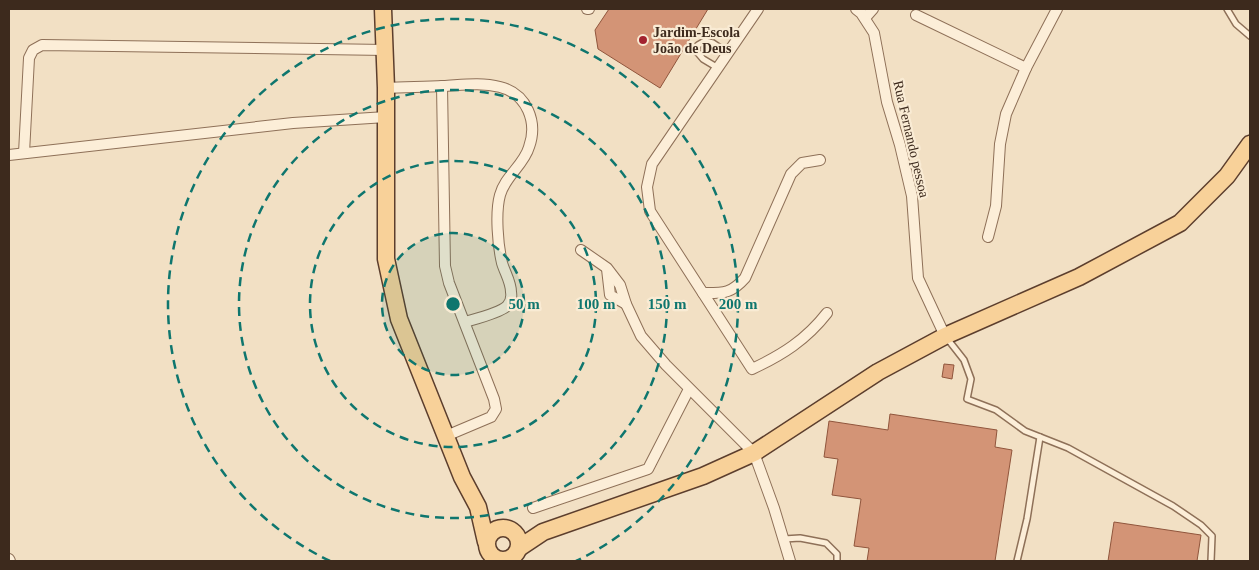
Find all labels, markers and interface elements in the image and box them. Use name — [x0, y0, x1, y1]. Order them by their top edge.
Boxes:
place label: Jardim-Escola João de Deus — [653, 25, 740, 56]
marker: Jardim-Escola João de Deus — [637, 34, 649, 46]
street label: Rua Fernando pessoa — [890, 79, 932, 200]
centre of rings — [444, 295, 462, 313]
text: 50 m — [508, 296, 540, 312]
text: 100 m — [577, 296, 616, 312]
text: 150 m — [648, 296, 687, 312]
text: 200 m — [719, 296, 758, 312]

